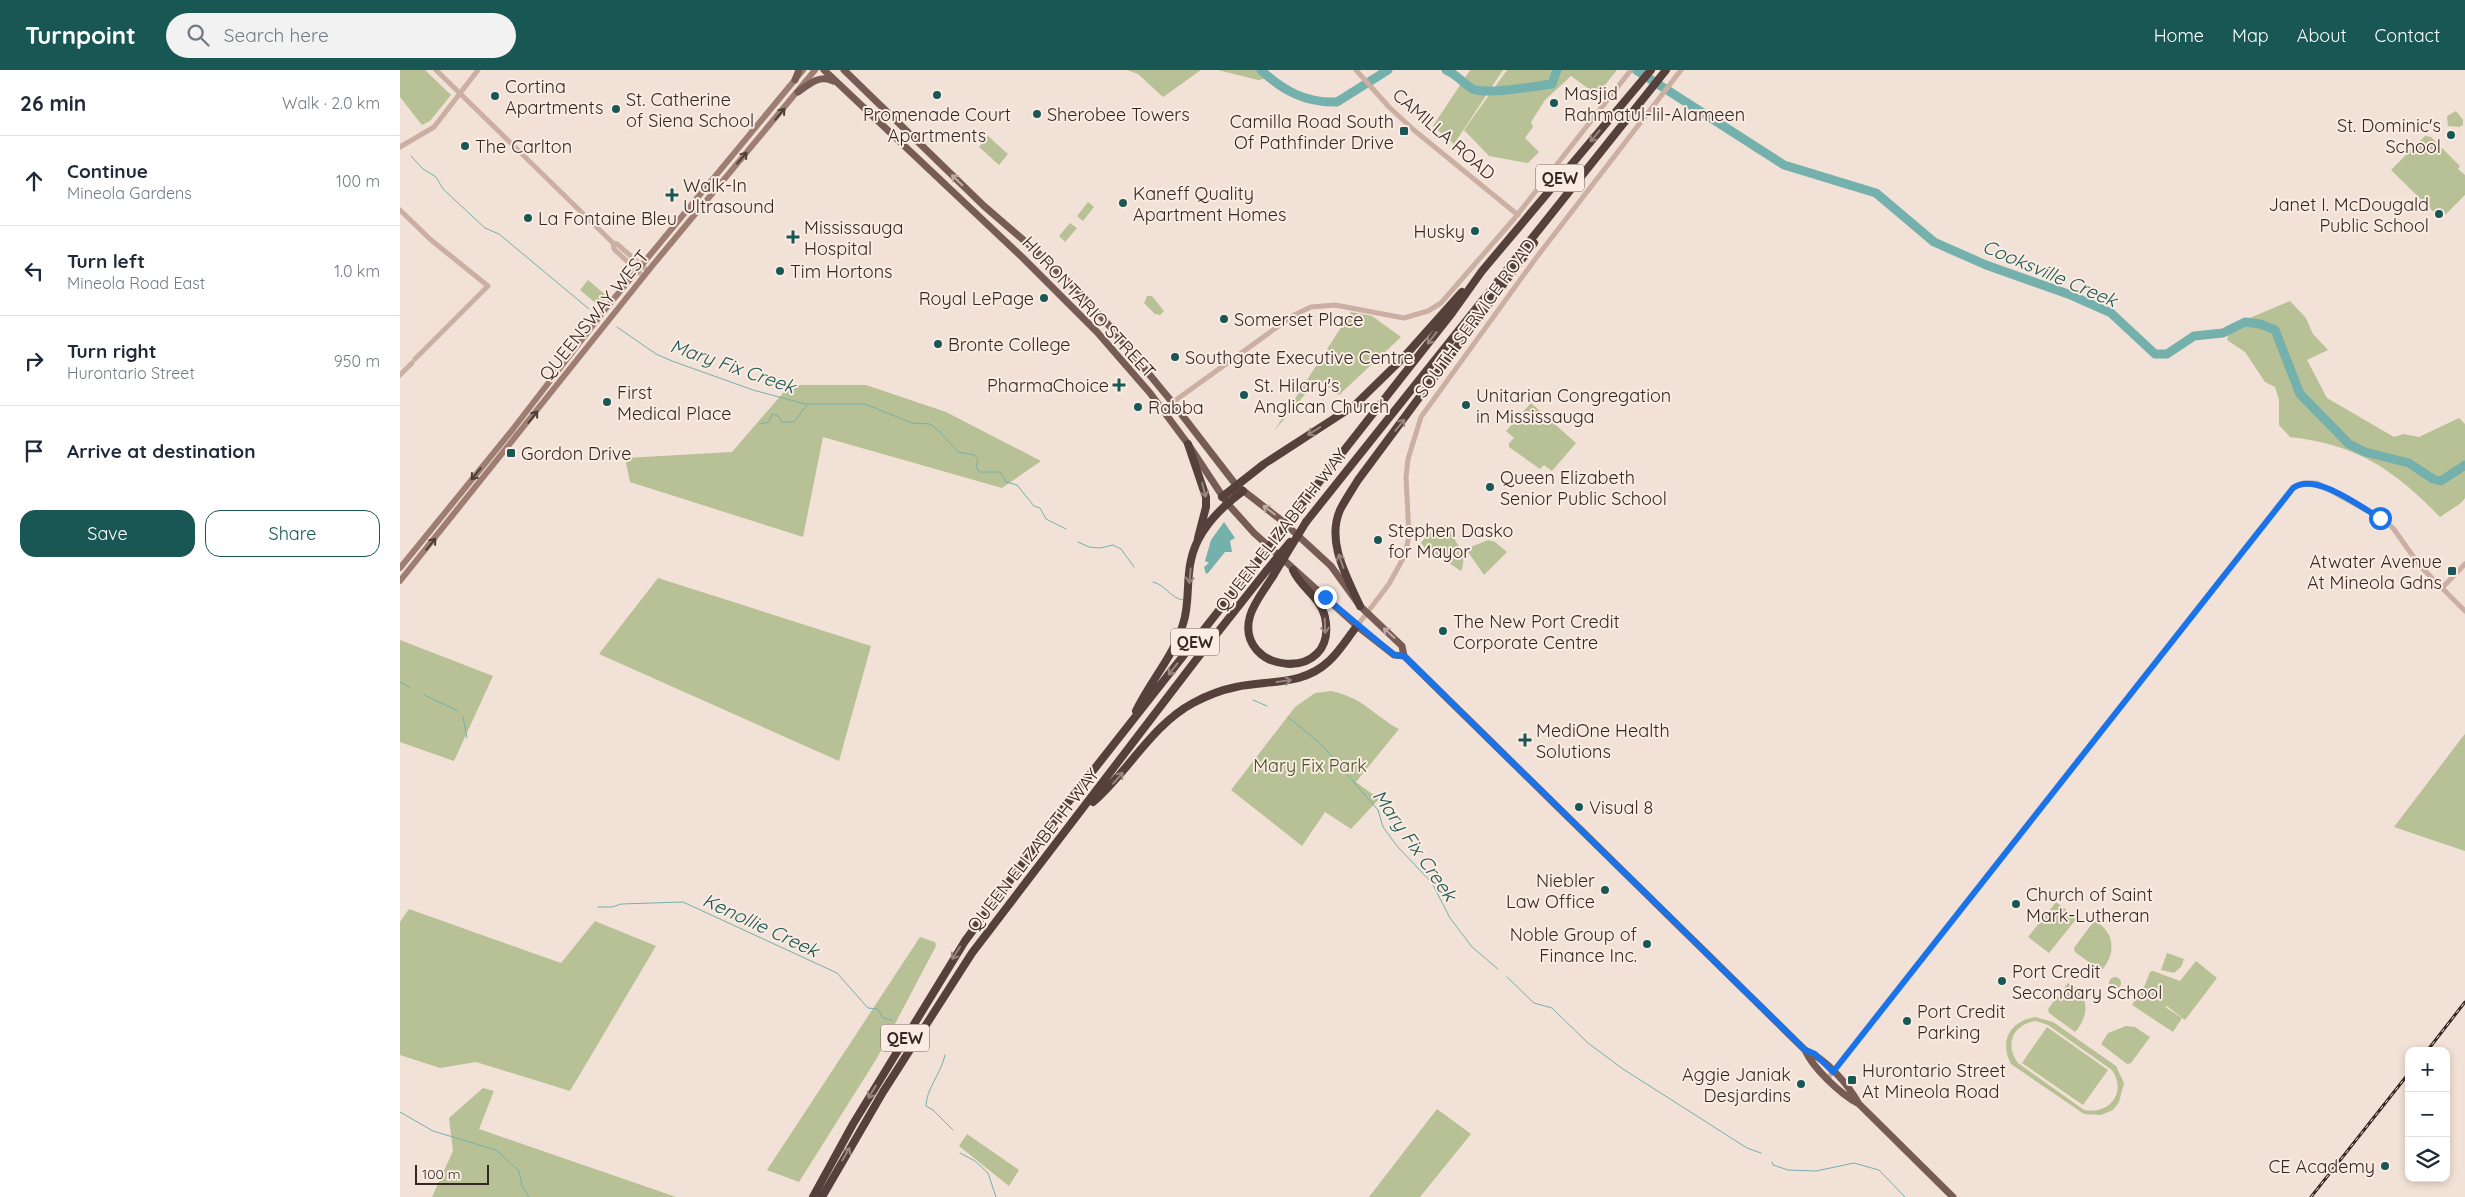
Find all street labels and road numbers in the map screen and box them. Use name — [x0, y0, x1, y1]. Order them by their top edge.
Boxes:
street label: CAMILLA ROAD — [1388, 83, 1500, 185]
road number: QEW — [1536, 165, 1584, 192]
street label: HURONTARIO STREET — [1017, 231, 1161, 383]
street label: SOUTH SERVICE ROAD — [1410, 234, 1541, 402]
street label: QUEENSWAY WEST — [534, 245, 654, 385]
street label: QUEEN ELIZABETH WAY — [1210, 444, 1352, 616]
road number: QEW — [1171, 628, 1219, 656]
street label: QUEEN ELIZABETH WAY — [962, 764, 1104, 936]
road number: QEW — [881, 1024, 929, 1051]

